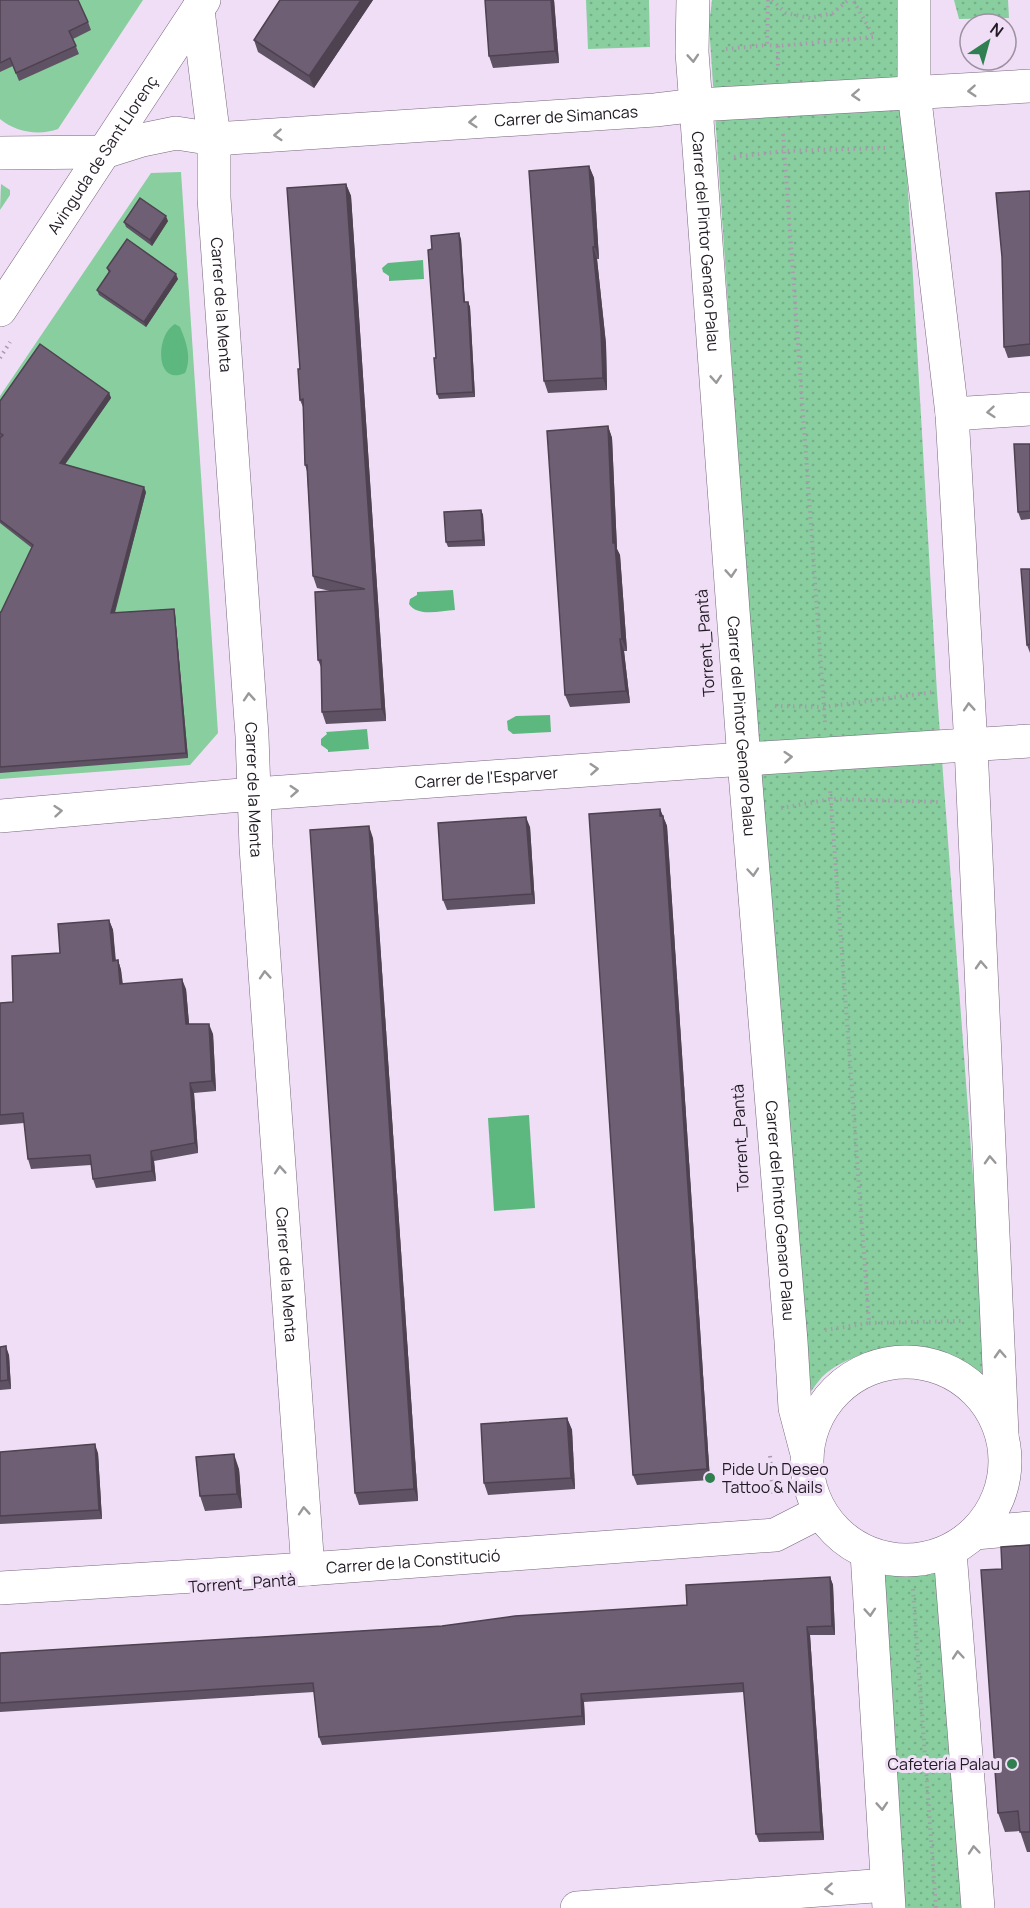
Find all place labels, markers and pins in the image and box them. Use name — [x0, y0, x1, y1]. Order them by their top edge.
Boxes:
place label: Pide Un Deseo Tattoo & Nails — [722, 1458, 829, 1498]
marker: Pide Un Deseo Tattoo & Nails — [703, 1471, 717, 1485]
place label: Cafetería Palau — [888, 1753, 1000, 1775]
marker: Cafetería Palau — [1005, 1757, 1019, 1771]

